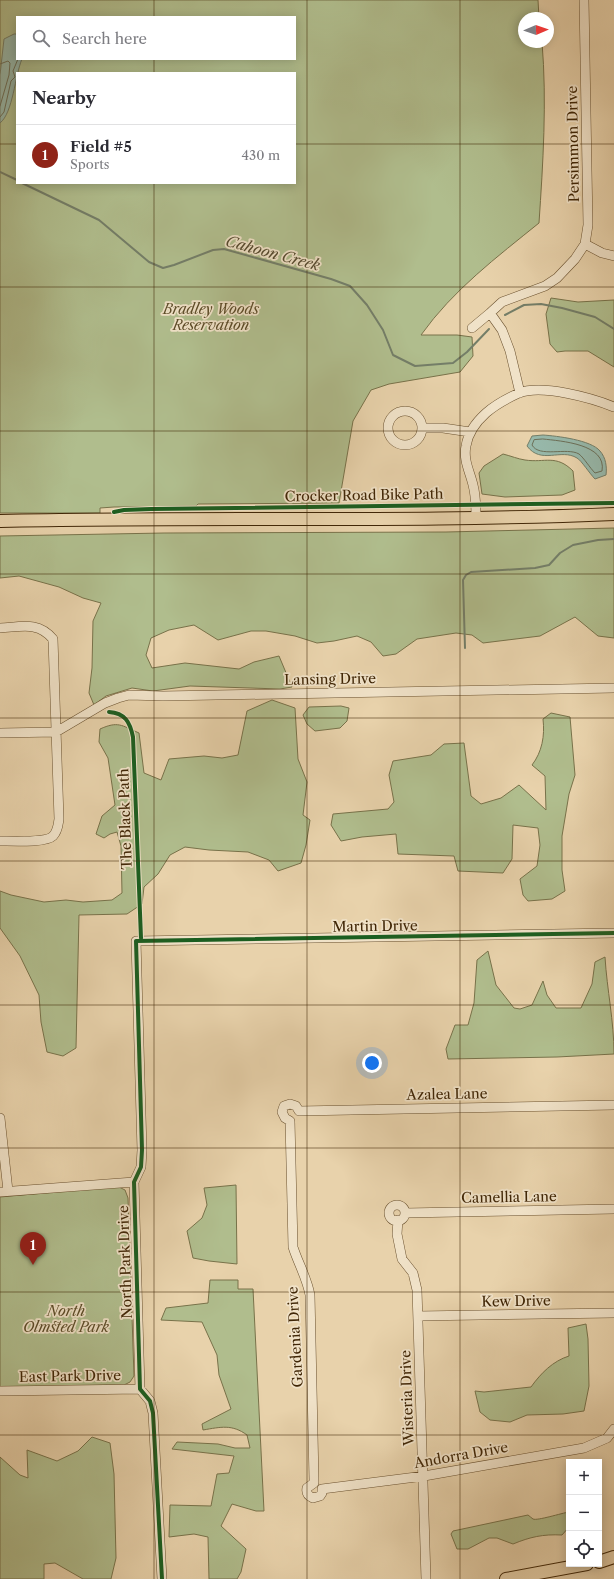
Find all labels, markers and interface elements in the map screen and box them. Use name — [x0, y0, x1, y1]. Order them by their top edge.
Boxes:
north arrow — [518, 12, 554, 48]
search box — [16, 16, 296, 60]
icon: search — [30, 27, 52, 49]
text: Search here — [62, 29, 147, 48]
street label: Persimmon Drive — [563, 85, 583, 202]
text: Nearby — [32, 88, 96, 108]
text: Field #5 — [70, 137, 132, 156]
text: 1 — [42, 147, 48, 163]
text: 430 m — [242, 147, 280, 163]
text: Sports — [70, 156, 109, 172]
water label: Cahoon Creek — [224, 231, 322, 275]
park label: Bradley Woods Reservation — [162, 300, 260, 334]
street label: Crocker Road Bike Path — [284, 485, 444, 505]
street label: Lansing Drive — [284, 669, 376, 689]
street label: The Black Path — [114, 768, 136, 870]
street label: Martin Drive — [332, 916, 418, 936]
your location — [362, 1053, 382, 1073]
street label: Azalea Lane — [405, 1084, 488, 1104]
street label: Camellia Lane — [461, 1187, 557, 1207]
street label: North Park Drive — [114, 1205, 136, 1319]
pin: 1 — [20, 1232, 46, 1265]
street label: Gardenia Drive — [283, 1286, 307, 1388]
street label: Kew Drive — [481, 1291, 551, 1311]
park label: North Olmsted Park — [23, 1302, 110, 1336]
street label: Wisteria Drive — [396, 1350, 418, 1447]
street label: East Park Drive — [19, 1366, 121, 1386]
street label: Andorra Drive — [412, 1438, 510, 1472]
map controls — [566, 1459, 602, 1567]
button: + — [566, 1459, 602, 1495]
button: − — [566, 1495, 602, 1531]
button: locate — [566, 1531, 602, 1567]

